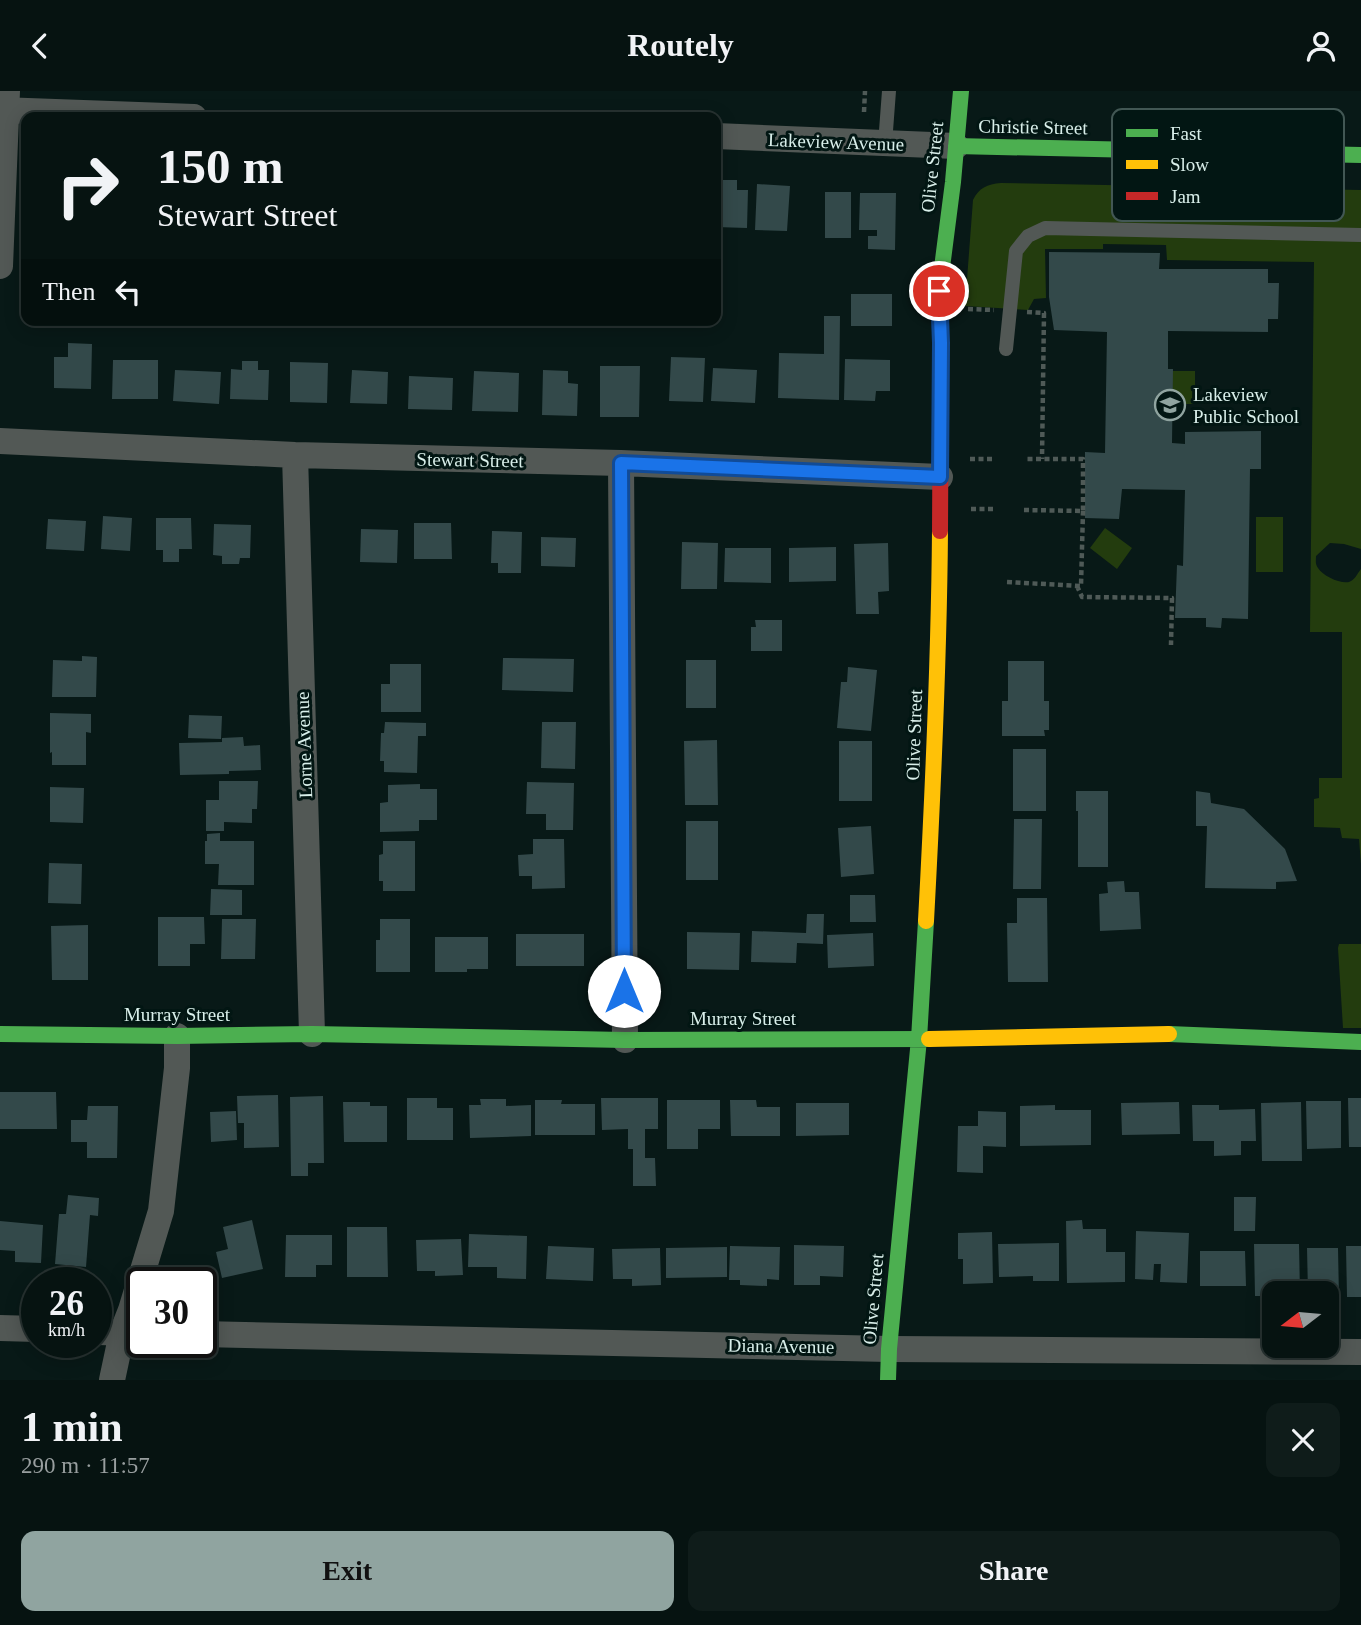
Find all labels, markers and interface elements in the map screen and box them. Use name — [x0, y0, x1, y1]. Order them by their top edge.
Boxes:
icon: back — [21, 27, 59, 65]
text: Routely — [627, 27, 734, 63]
icon: person — [1302, 27, 1340, 65]
legend — [1112, 109, 1344, 221]
street label: Christie Street — [978, 116, 1089, 138]
street label: Olive Street — [917, 120, 947, 213]
text: Fast — [1170, 123, 1202, 144]
street label: Lakeview Avenue — [768, 129, 904, 155]
text: 150 m — [157, 139, 284, 194]
icon: right — [42, 140, 133, 231]
text: Slow — [1170, 154, 1209, 175]
text: Jam — [1170, 186, 1201, 207]
text: Stewart Street — [157, 197, 337, 233]
pin — [909, 261, 969, 321]
icon: arrive — [920, 272, 958, 310]
icon: left — [109, 273, 147, 311]
text: Then — [42, 277, 95, 306]
place label: Lakeview Public School — [1193, 384, 1299, 427]
school or university icon: Lakeview Public School — [1153, 388, 1187, 422]
street label: Stewart Street — [416, 449, 524, 471]
street label: Olive Street — [902, 688, 926, 781]
street label: Lorne Avenue — [292, 691, 316, 799]
position arrow — [587, 954, 661, 1028]
street label: Murray Street — [124, 1004, 231, 1025]
street label: Murray Street — [690, 1008, 797, 1029]
street label: Olive Street — [859, 1252, 888, 1345]
speed limit sign: 30 — [126, 1267, 217, 1358]
north arrow — [1262, 1281, 1339, 1358]
map controls — [1262, 1281, 1339, 1358]
text: 26 — [49, 1284, 84, 1323]
text: km/h — [48, 1320, 85, 1340]
street label: Diana Avenue — [727, 1335, 835, 1357]
button: close — [1266, 1403, 1340, 1477]
text: 1 min — [21, 1404, 123, 1450]
text: 290 m · 11:57 — [21, 1453, 150, 1478]
button: Exit — [21, 1531, 674, 1611]
button: Share — [688, 1531, 1340, 1611]

